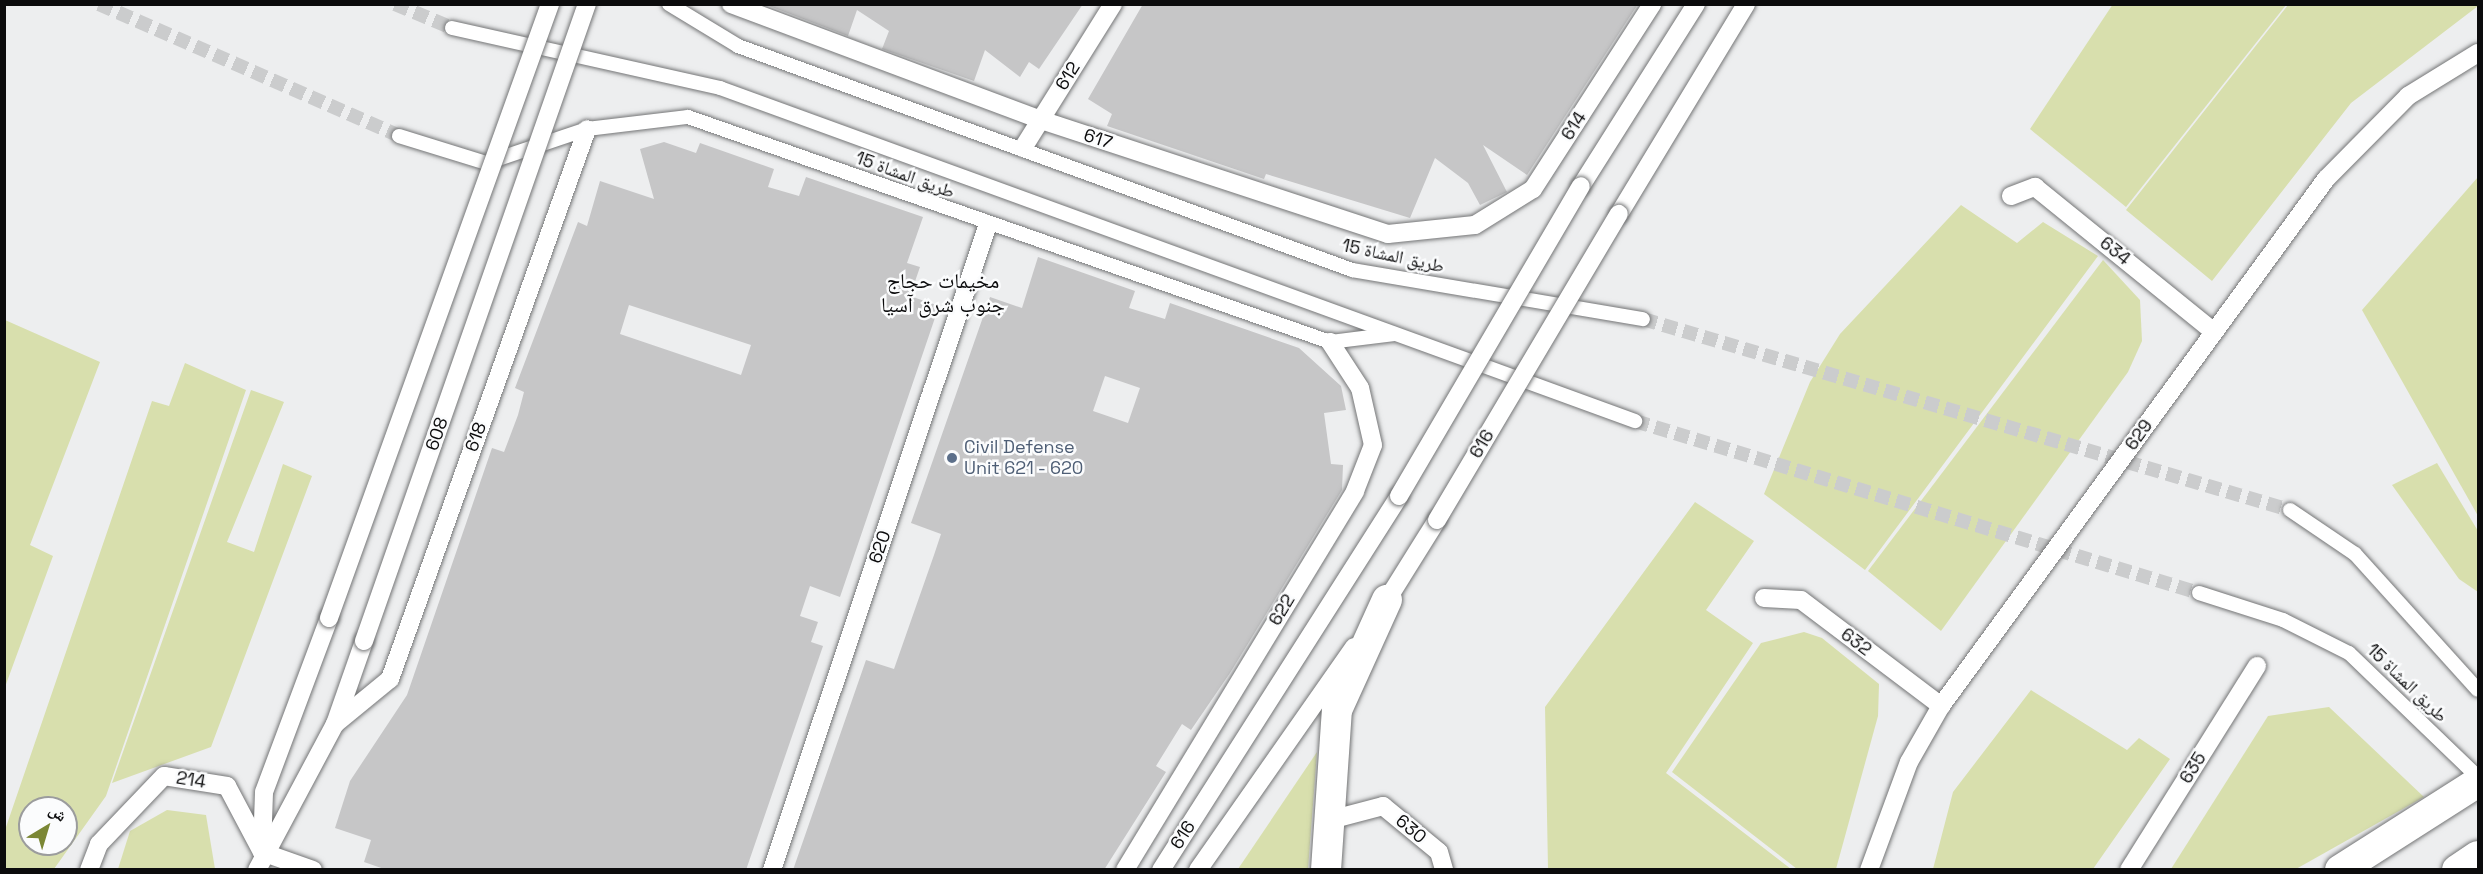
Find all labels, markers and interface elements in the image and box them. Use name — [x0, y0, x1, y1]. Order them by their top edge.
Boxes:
street label: 612 — [1051, 58, 1085, 94]
street label: 614 — [1557, 108, 1591, 144]
street label: 617 — [1081, 124, 1115, 154]
street label: طريق المشاة 15 — [853, 147, 957, 203]
street label: 634 — [2095, 232, 2135, 270]
street label: طريق المشاة 15 — [1340, 235, 1446, 277]
district label: مخيمات حجاج جنوب شرق آسيا — [881, 268, 1005, 318]
street label: 608 — [421, 415, 453, 453]
street label: 629 — [2121, 415, 2157, 455]
street label: 618 — [461, 419, 491, 455]
street label: 616 — [1465, 426, 1499, 462]
place label: Civil Defense Unit 621 - 620 — [964, 437, 1084, 480]
marker: Civil Defense Unit 621 - 620 — [945, 451, 959, 465]
street label: 620 — [864, 528, 896, 566]
street label: 622 — [1264, 590, 1300, 630]
street label: 632 — [1836, 624, 1876, 660]
street label: طريق المشاة 15 — [2362, 639, 2452, 727]
street label: 635 — [2175, 748, 2211, 788]
street label: 214 — [175, 767, 207, 793]
north arrow — [18, 796, 78, 856]
text: ش — [45, 799, 71, 826]
street label: 630 — [1391, 810, 1431, 848]
street label: 616 — [1166, 817, 1200, 853]

